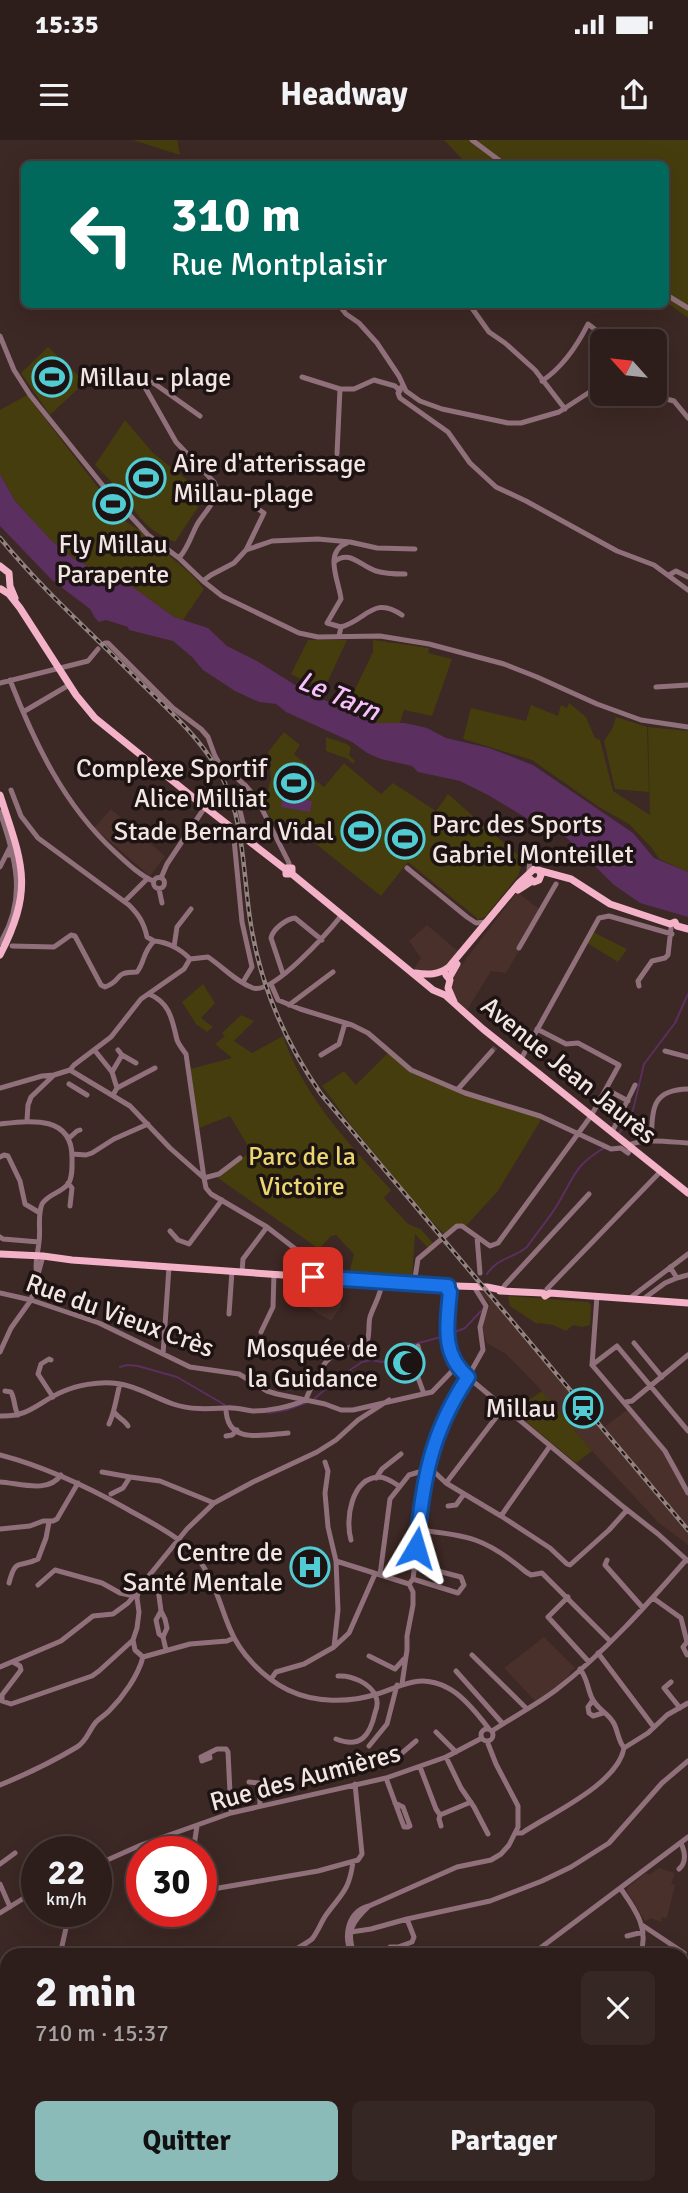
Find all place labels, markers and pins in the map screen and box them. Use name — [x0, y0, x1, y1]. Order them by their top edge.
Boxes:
sports icon: Millau - plage — [31, 356, 73, 398]
place label: Millau - plage — [79, 362, 231, 394]
place label: Aire d'atterissage Millau-plage — [173, 448, 366, 510]
sports icon: Aire d'atterissage Millau-plage — [125, 457, 167, 499]
sports icon: Fly Millau Parapente — [92, 483, 134, 525]
place label: Fly Millau Parapente — [57, 529, 169, 591]
place label: Complexe Sportif Alice Milliat — [76, 753, 268, 815]
sports icon: Complexe Sportif Alice Milliat — [273, 762, 315, 804]
place label: Parc des Sports Gabriel Monteillet — [432, 809, 634, 871]
sports icon: Stade Bernard Vidal — [340, 810, 382, 852]
place label: Stade Bernard Vidal — [114, 816, 334, 848]
sports icon: Parc des Sports Gabriel Monteillet — [384, 818, 426, 860]
pin — [283, 1247, 343, 1307]
place label: Mosquée de la Guidance — [246, 1333, 378, 1395]
mosque icon: Mosquée de la Guidance — [384, 1342, 426, 1384]
station icon: Millau — [562, 1387, 604, 1429]
place label: Millau — [486, 1393, 556, 1425]
place label: Centre de Santé Mentale — [123, 1537, 283, 1599]
hospital icon: Centre de Santé Mentale — [289, 1546, 331, 1588]

